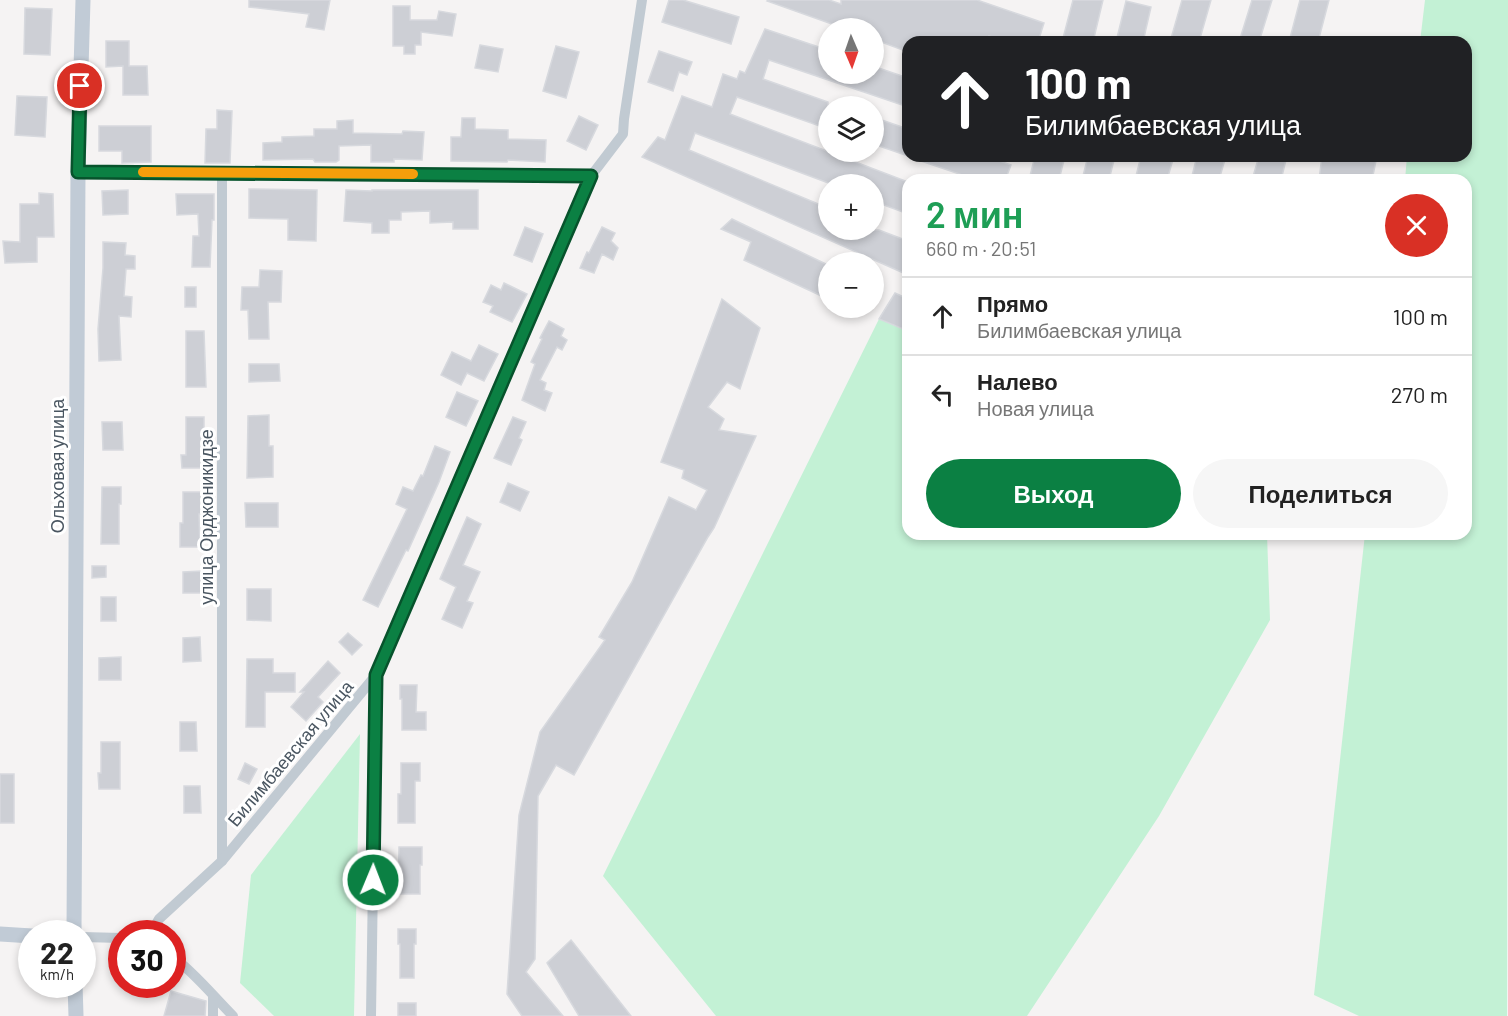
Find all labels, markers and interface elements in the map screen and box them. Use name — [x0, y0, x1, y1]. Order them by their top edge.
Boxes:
north arrow — [818, 18, 884, 84]
map controls — [818, 18, 884, 318]
text: 100 m — [1025, 57, 1131, 107]
pin — [54, 60, 105, 111]
icon: ahead — [926, 60, 1004, 138]
icon: arrive — [63, 69, 96, 102]
button: layers — [818, 96, 884, 162]
text: Билимбаевская улица — [1025, 108, 1301, 140]
button: + — [818, 174, 884, 240]
text: 2 мин — [926, 192, 1024, 235]
button: close — [1385, 194, 1448, 257]
text: 660 m · 20:51 — [926, 236, 1036, 260]
button: − — [818, 252, 884, 318]
text: Прямо — [977, 290, 1048, 316]
icon: ahead — [926, 300, 959, 333]
text: 100 m — [1393, 303, 1448, 329]
text: Билимбаевская улица — [977, 318, 1181, 342]
text: Налево — [977, 368, 1058, 394]
icon: left — [926, 378, 959, 411]
text: 270 m — [1391, 381, 1448, 407]
text: Новая улица — [977, 396, 1094, 420]
street label: Ольховая улица — [46, 398, 68, 533]
street label: улица Орджоникидзе — [195, 429, 217, 605]
button: Выход — [926, 459, 1181, 528]
button: Поделиться — [1193, 459, 1448, 528]
street label: Билимбаевская улица — [222, 675, 358, 831]
position arrow — [341, 848, 405, 912]
speed limit sign: 30 — [108, 920, 186, 998]
text: 22 — [40, 934, 74, 970]
text: km/h — [40, 965, 74, 983]

